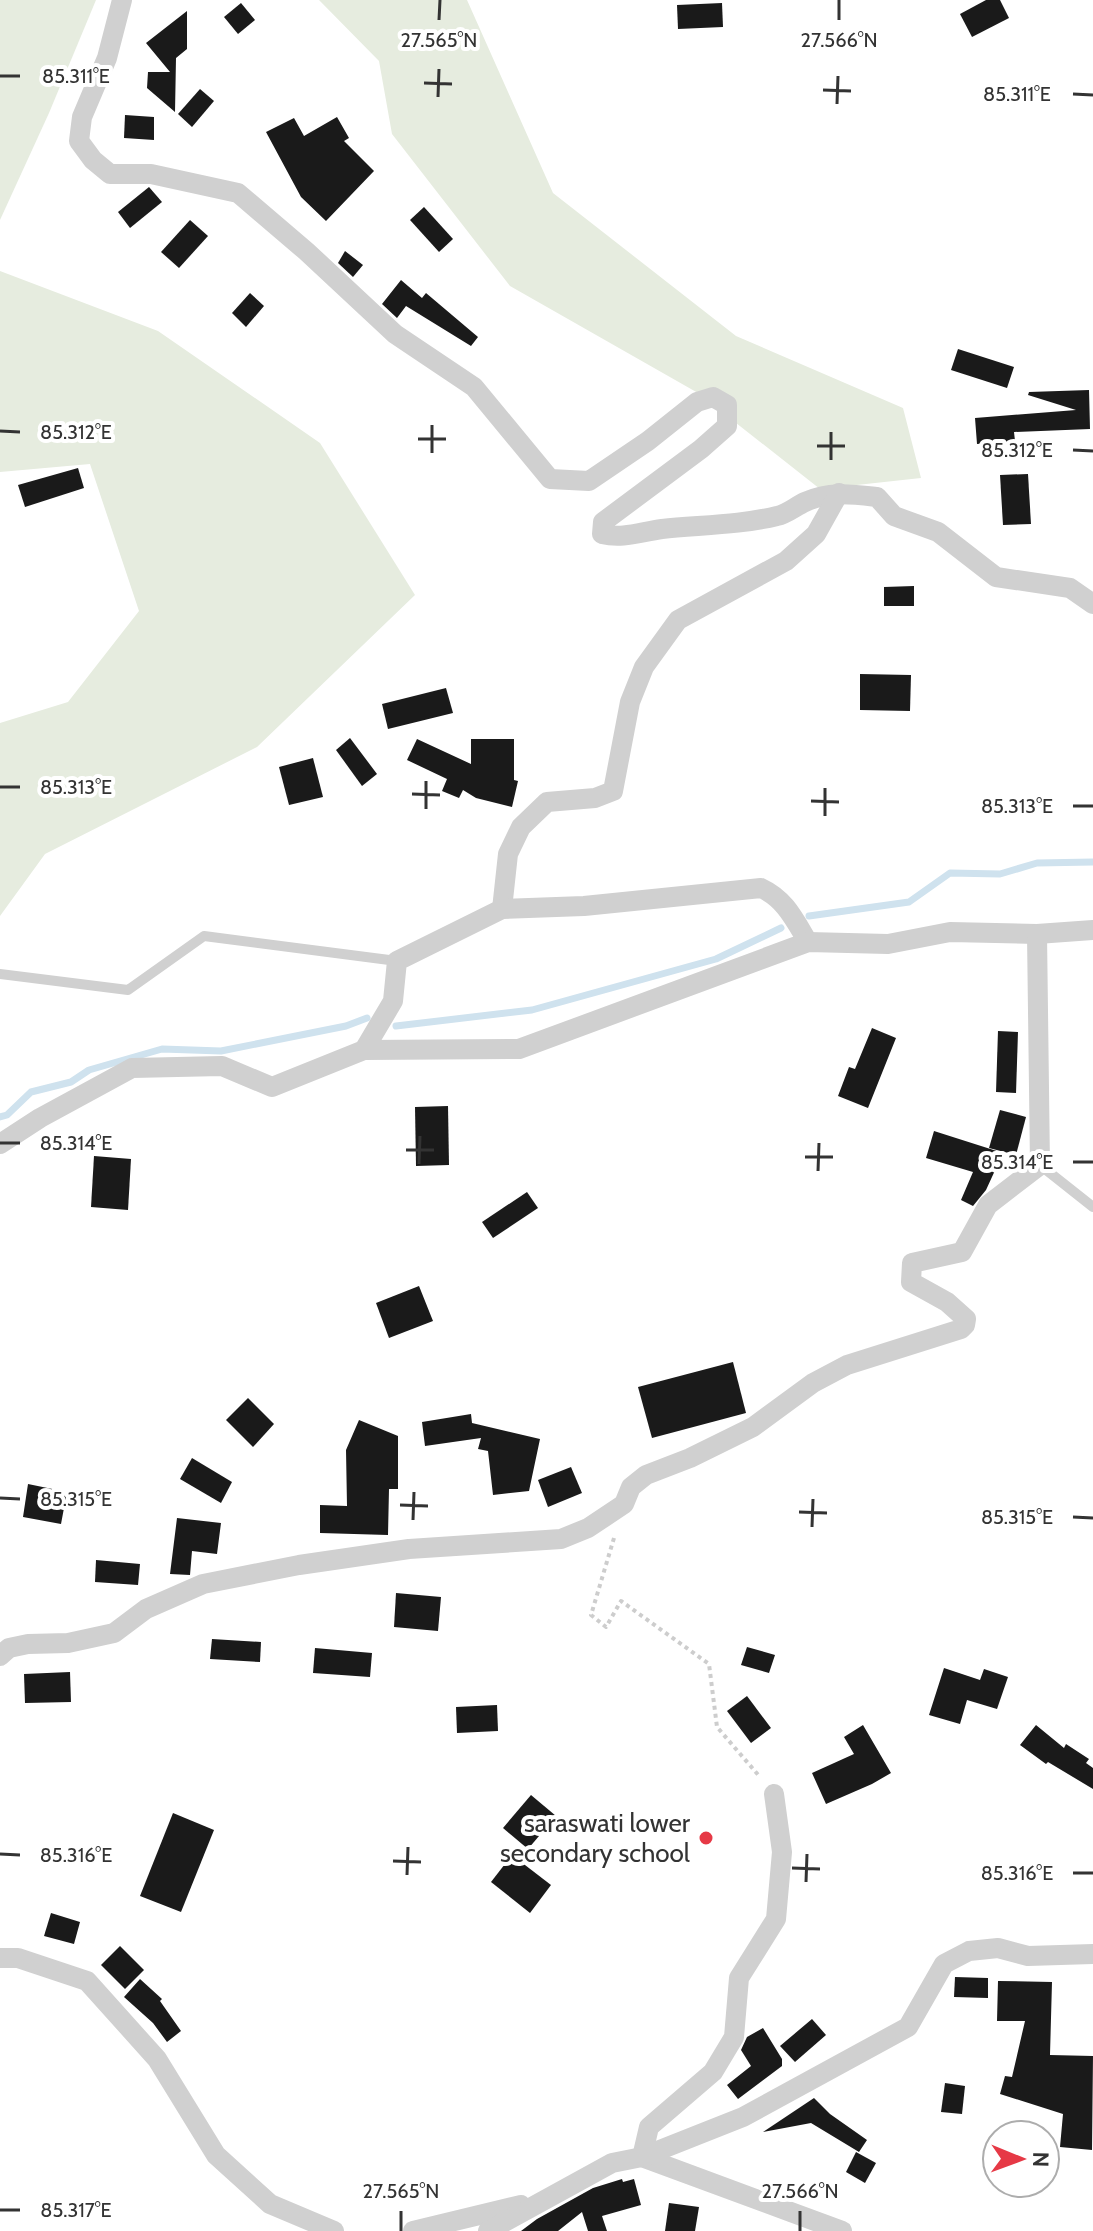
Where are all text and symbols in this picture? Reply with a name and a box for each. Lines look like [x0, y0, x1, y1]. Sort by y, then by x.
text: 27.565°N [401, 28, 477, 52]
text: 27.566°N [800, 28, 878, 52]
text: 85.311°E [42, 64, 110, 88]
text: 85.311°E [983, 82, 1051, 106]
text: 85.312°E [40, 420, 112, 444]
text: 85.312°E [981, 438, 1053, 462]
text: 85.313°E [40, 775, 112, 799]
text: 85.313°E [981, 794, 1053, 818]
text: 85.314°E [40, 1131, 112, 1155]
text: 85.314°E [981, 1150, 1053, 1174]
text: 85.315°E [40, 1487, 112, 1511]
text: 85.315°E [981, 1505, 1053, 1529]
place label: saraswati lower secondary school [500, 1807, 691, 1869]
marker: saraswati lower secondary school [697, 1829, 715, 1847]
text: 85.316°E [40, 1843, 112, 1867]
text: 85.316°E [981, 1861, 1053, 1885]
north arrow [981, 2119, 1061, 2199]
text: N [1027, 2151, 1054, 2167]
text: 27.565°N [363, 2179, 439, 2203]
text: 27.566°N [761, 2179, 839, 2203]
text: 85.317°E [40, 2198, 112, 2222]

